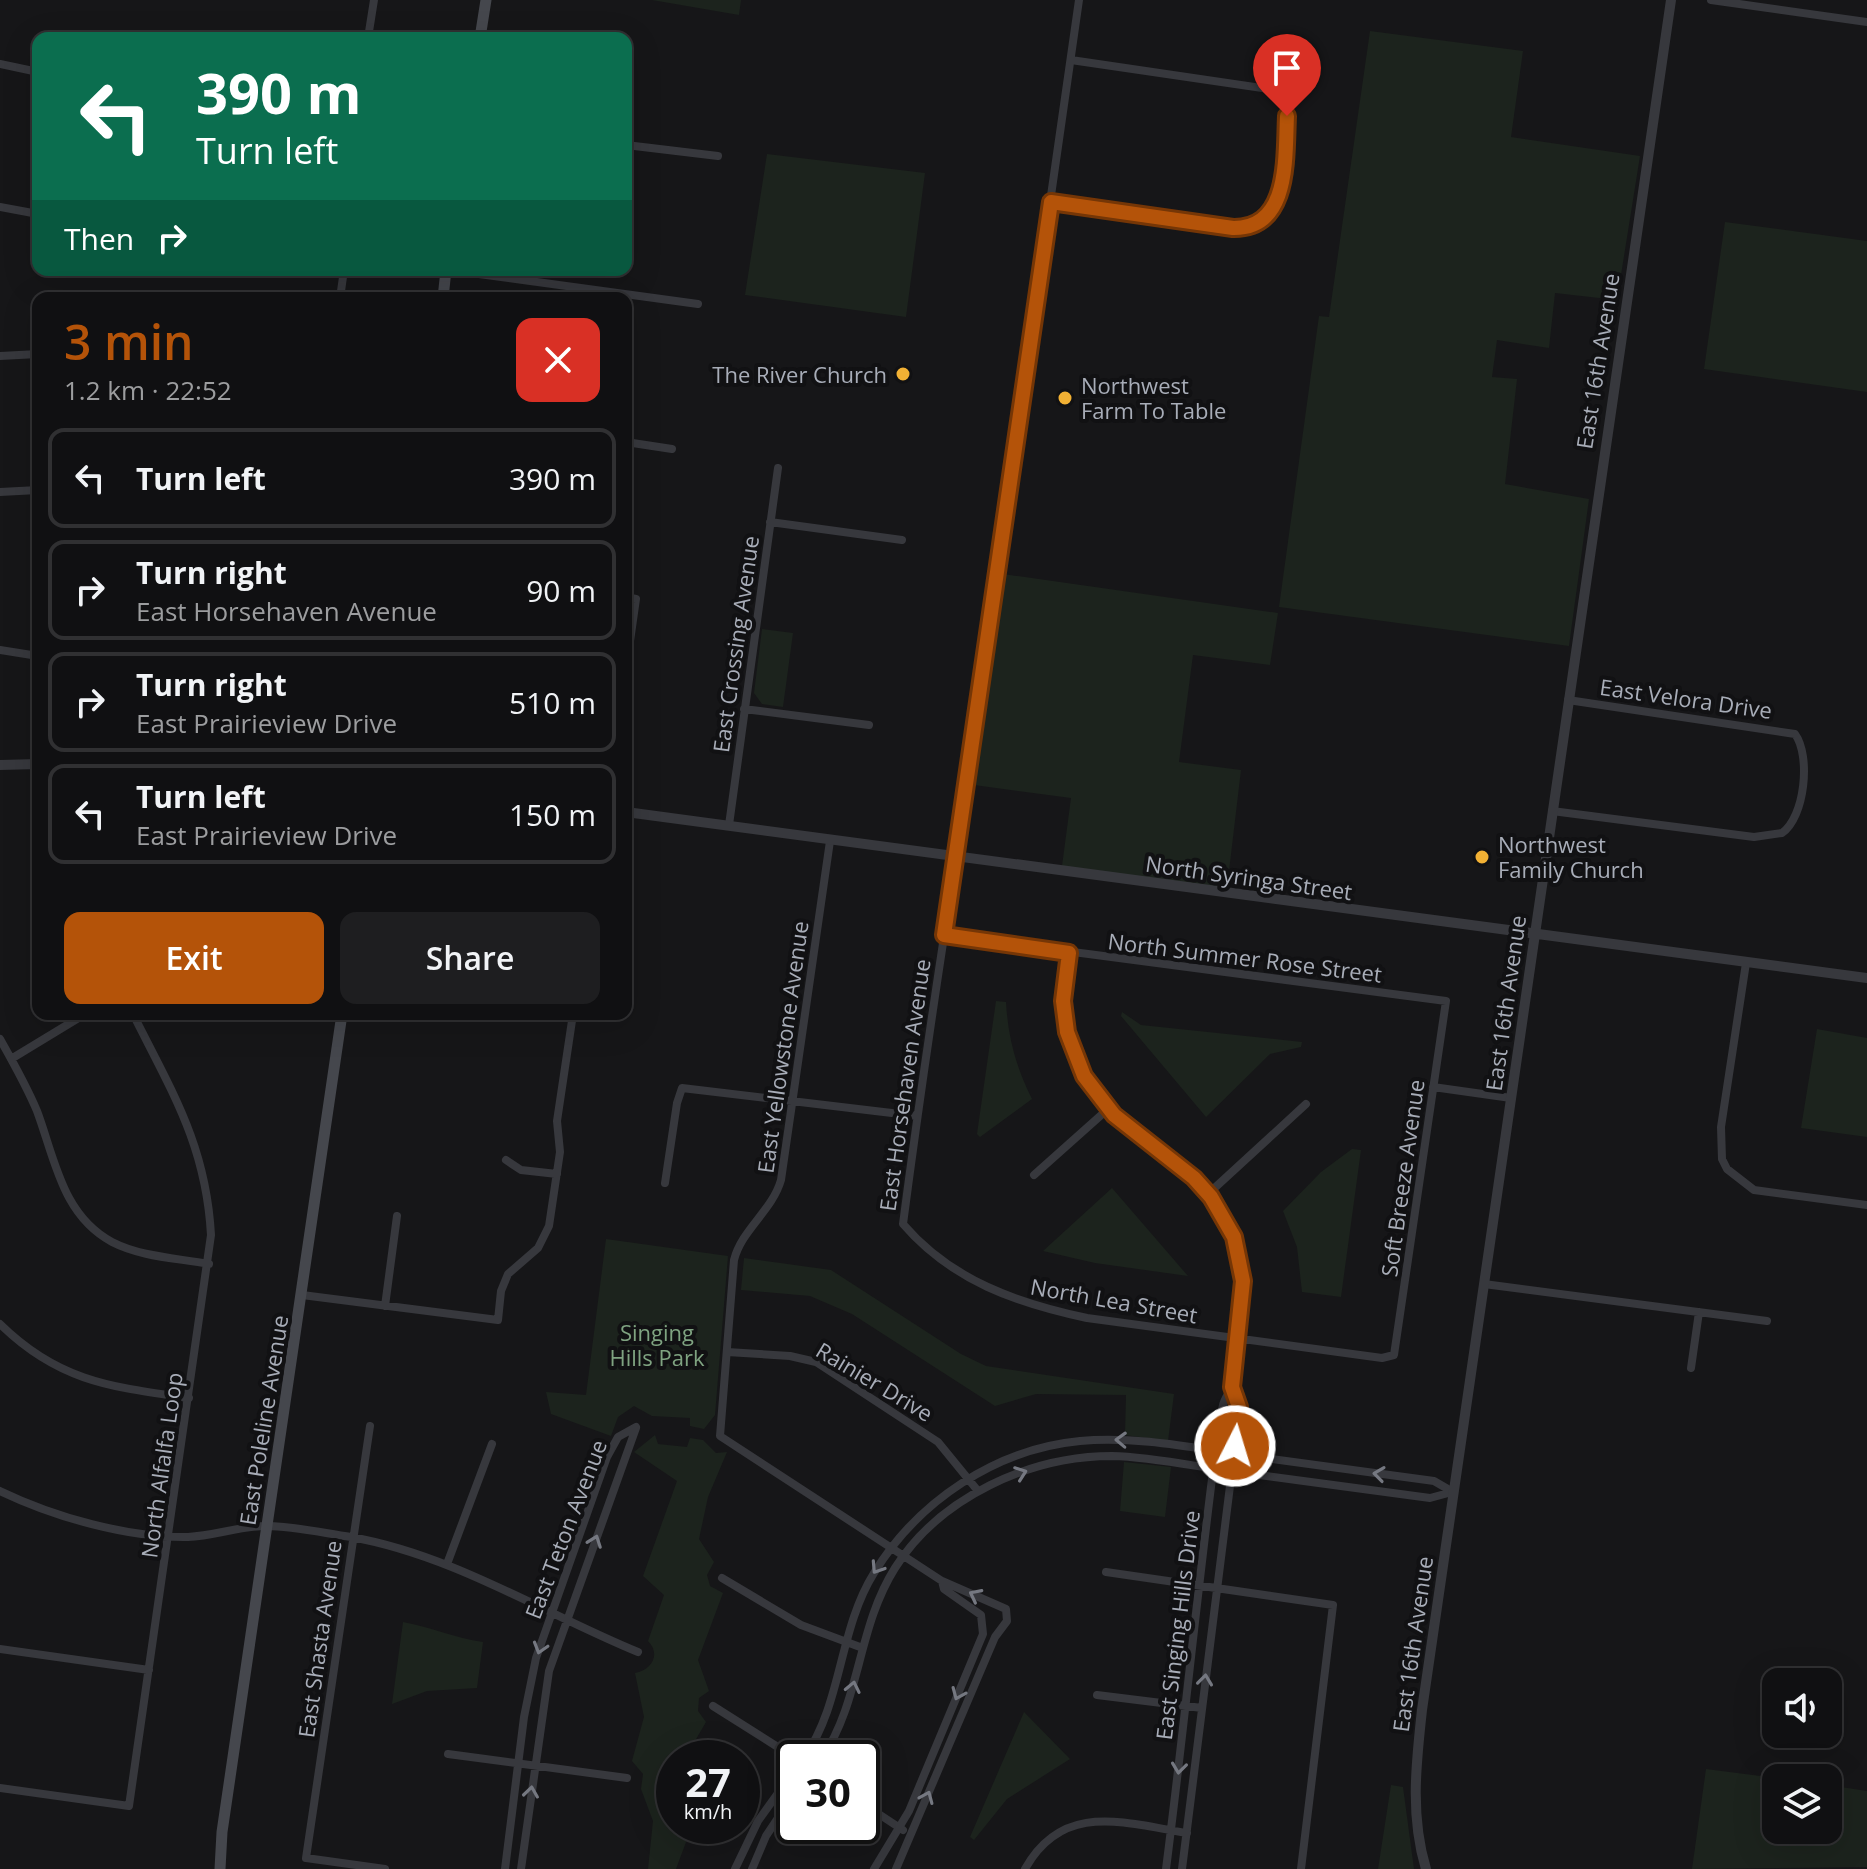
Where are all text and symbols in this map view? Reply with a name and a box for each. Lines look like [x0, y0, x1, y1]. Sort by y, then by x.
pin [1253, 34, 1321, 116]
icon: arrive [1265, 46, 1309, 90]
text: 390 m [196, 54, 362, 130]
icon: left [64, 64, 168, 168]
text: Turn left [196, 126, 338, 175]
icon: right [150, 216, 194, 260]
text: Then [64, 218, 134, 259]
street label: East 16th Avenue [1568, 271, 1626, 451]
text: 3 min [64, 309, 194, 374]
button: close [516, 318, 600, 402]
place label: The River Church [712, 359, 887, 389]
marker: The River Church [894, 365, 912, 383]
place label: Northwest Farm To Table [1081, 370, 1226, 425]
text: 1.2 km · 22:52 [64, 372, 232, 408]
marker: Northwest Farm To Table [1056, 389, 1074, 407]
icon: left [68, 456, 112, 500]
text: Turn left [136, 458, 266, 499]
text: 390 m [509, 458, 596, 499]
street label: East Crossing Avenue [705, 534, 765, 754]
text: Turn right [136, 552, 287, 593]
icon: right [68, 568, 112, 612]
text: 90 m [526, 570, 596, 611]
text: East Horsehaven Avenue [136, 593, 437, 629]
text: Turn right [136, 664, 287, 705]
street label: East Velora Drive [1598, 671, 1774, 725]
icon: right [68, 680, 112, 724]
text: 510 m [509, 682, 596, 723]
text: East Prairieview Drive [136, 705, 397, 741]
text: Turn left [136, 776, 266, 817]
icon: left [68, 792, 112, 836]
text: 150 m [509, 794, 596, 835]
text: East Prairieview Drive [136, 817, 397, 853]
place label: Northwest Family Church [1498, 829, 1644, 884]
street label: North Syringa Street [1144, 848, 1354, 906]
marker: Northwest Family Church [1473, 848, 1491, 866]
button: Exit [64, 912, 324, 1004]
button: Share [340, 912, 600, 1004]
street label: East 16th Avenue [1478, 913, 1532, 1093]
street label: East Yellowstone Avenue [749, 919, 815, 1175]
street label: North Summer Rose Street [1106, 925, 1384, 989]
street label: East Horsehaven Avenue [871, 957, 937, 1213]
street label: Soft Breeze Avenue [1373, 1077, 1431, 1279]
street label: North Lea Street [1028, 1271, 1200, 1329]
street label: East Poleline Avenue [232, 1313, 294, 1527]
park label: Singing Hills Park [609, 1317, 705, 1372]
street label: Rainier Drive [811, 1334, 939, 1428]
street label: North Alfalfa Loop [133, 1370, 189, 1560]
position arrow [1193, 1404, 1277, 1488]
one-way arrow [1114, 1432, 1127, 1449]
street label: East Teton Avenue [517, 1435, 613, 1623]
one-way arrow [1013, 1466, 1027, 1483]
one-way arrow [1372, 1466, 1385, 1483]
street label: East Singing Hills Drive [1148, 1508, 1206, 1742]
one-way arrow [585, 1535, 602, 1549]
street label: East Shasta Avenue [290, 1538, 348, 1740]
street label: East 16th Avenue [1385, 1554, 1439, 1734]
one-way arrow [872, 1559, 887, 1573]
one-way arrow [968, 1589, 983, 1605]
one-way arrow [533, 1640, 549, 1654]
map controls [1762, 1668, 1842, 1844]
button: sound [1762, 1668, 1842, 1748]
one-way arrow [1197, 1674, 1214, 1687]
one-way arrow [844, 1681, 861, 1695]
one-way arrow [952, 1685, 968, 1700]
speed limit sign: 30 [776, 1740, 880, 1844]
text: 27 [685, 1754, 731, 1809]
one-way arrow [1170, 1762, 1187, 1775]
button: layers [1762, 1764, 1842, 1844]
one-way arrow [522, 1785, 539, 1799]
one-way arrow [917, 1791, 933, 1805]
text: km/h [684, 1798, 732, 1825]

